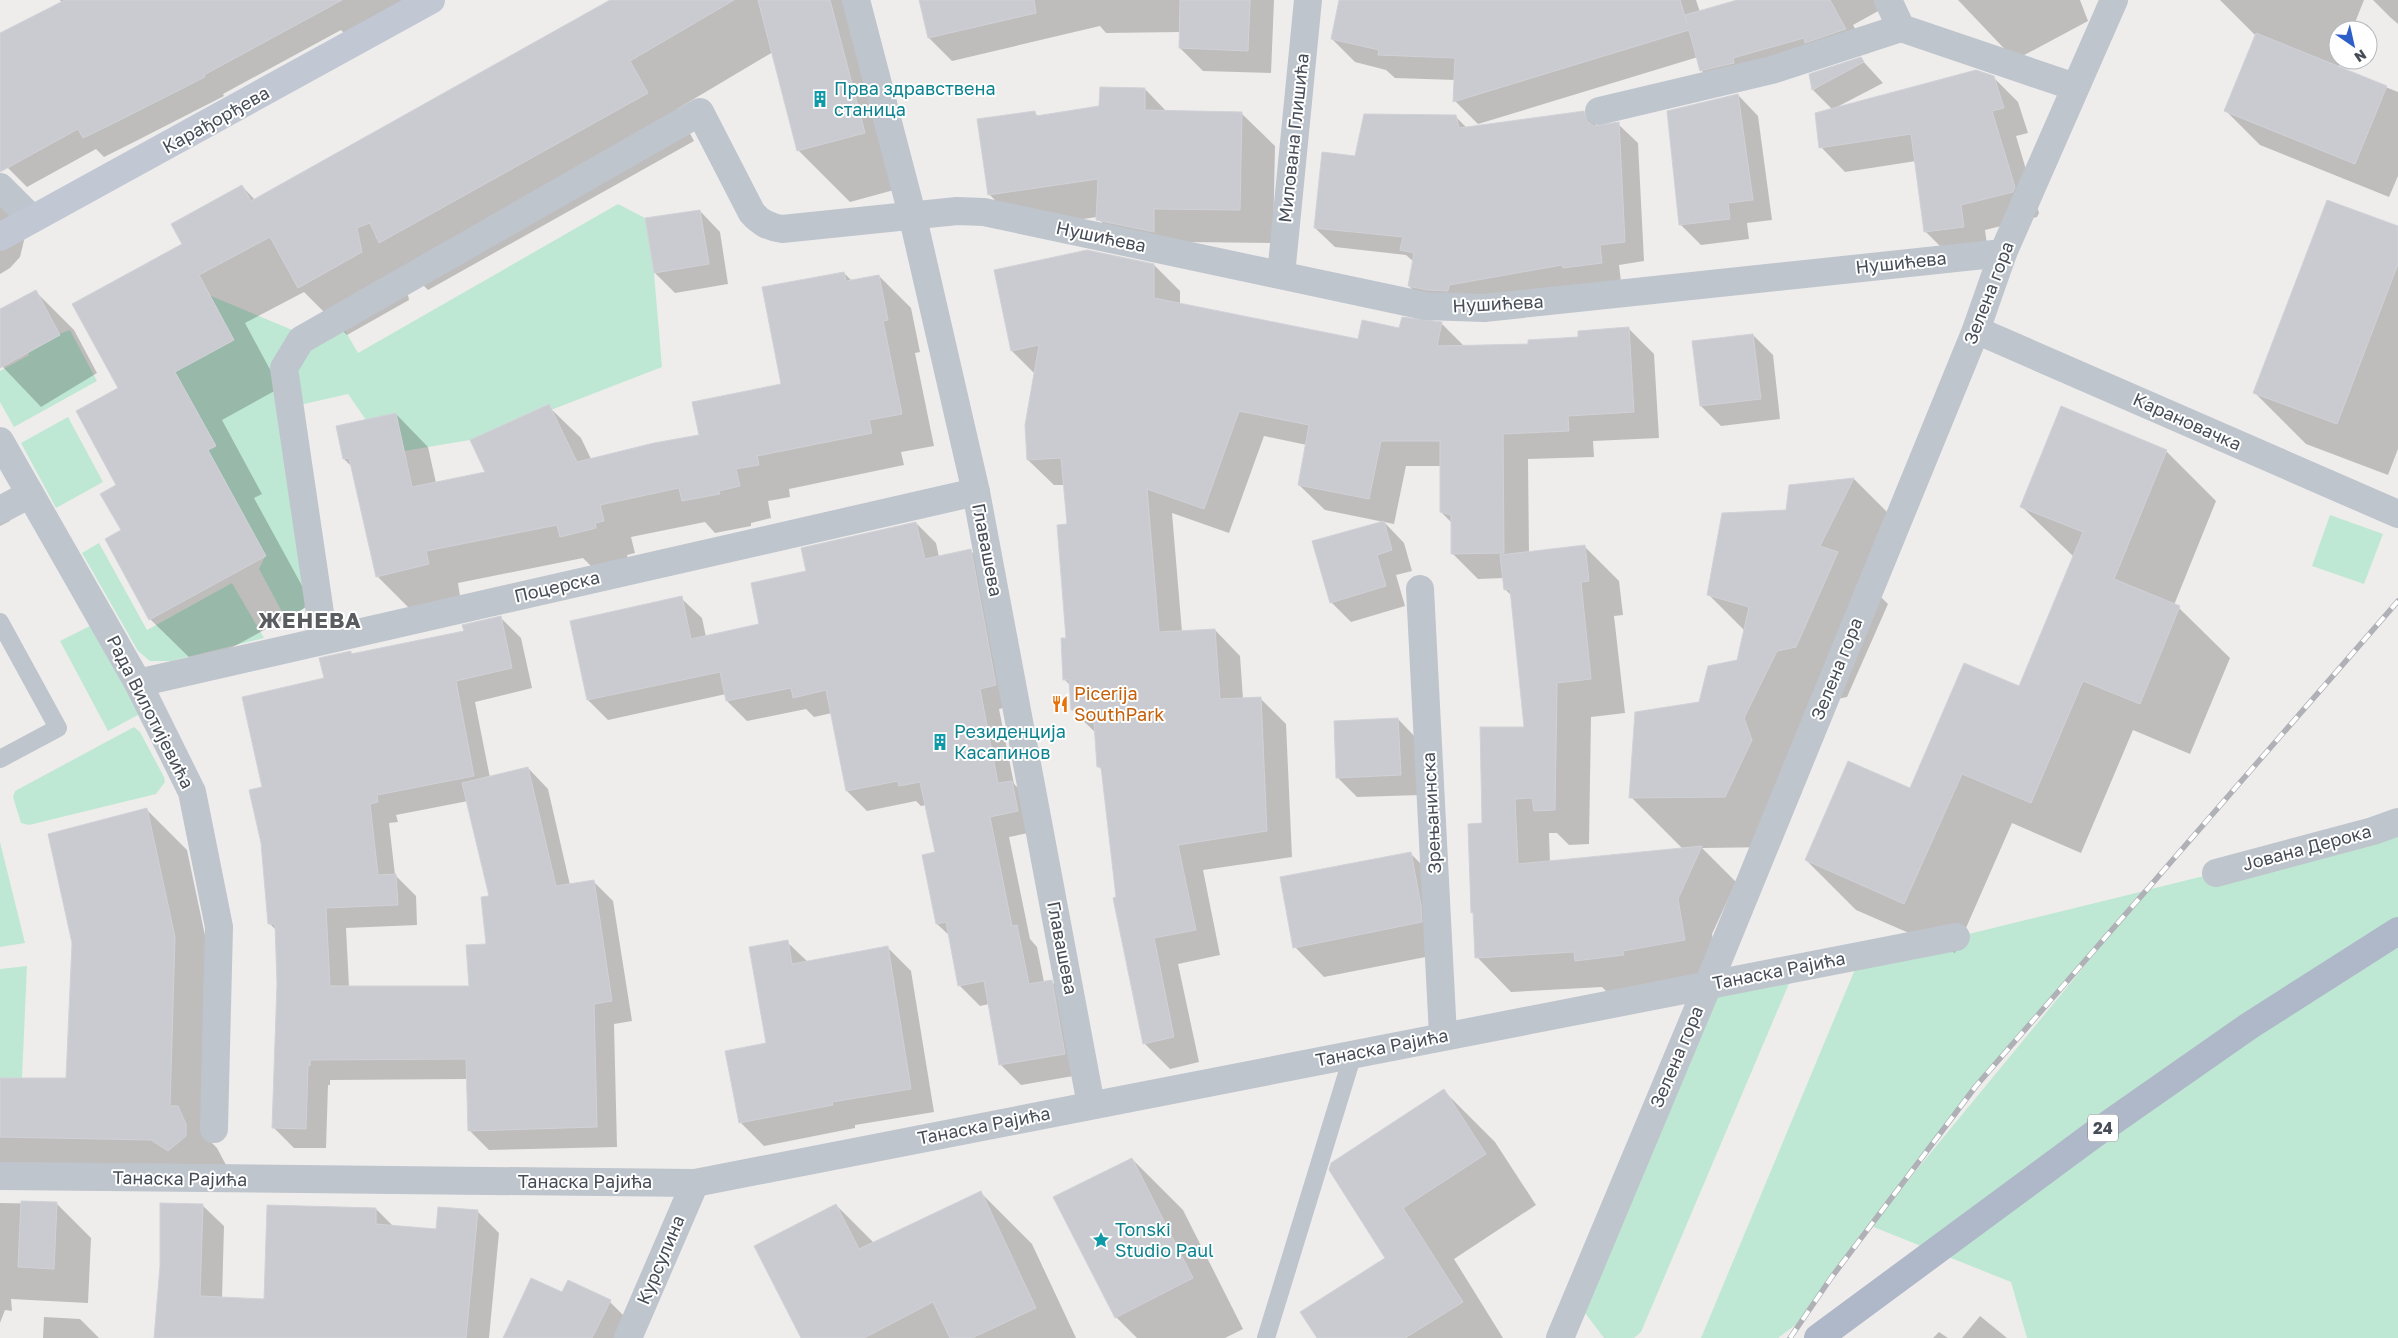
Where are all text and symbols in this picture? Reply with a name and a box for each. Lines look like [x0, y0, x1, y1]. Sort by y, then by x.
north arrow [2328, 20, 2378, 70]
text: N [2351, 46, 2370, 66]
street label: Милована Глишића [1273, 52, 1313, 224]
place label: Прва здравствена станица [834, 77, 996, 120]
street label: Карађорђева [158, 81, 273, 158]
building icon: Прва здравствена станица [810, 89, 830, 109]
street label: Нушићева [1054, 216, 1148, 256]
street label: Зелена гора [1958, 238, 2018, 347]
street label: Нушићева [1854, 246, 1947, 278]
street label: Нушићева [1452, 290, 1544, 316]
street label: Карановачка [2130, 387, 2245, 455]
street label: Главашева [968, 501, 1008, 598]
street label: Поцерска [512, 566, 602, 607]
district label: ЖЕНЕВА [258, 606, 362, 633]
street label: Зелена гора [1806, 614, 1867, 723]
street label: Рада Вилотијевића [103, 631, 199, 792]
place label: Picerija SouthPark [1074, 682, 1164, 725]
restaurant icon: Picerija SouthPark [1050, 694, 1070, 714]
place label: Резиденција Касапинов [954, 720, 1066, 763]
building icon: Резиденција Касапинов [930, 732, 950, 752]
street label: Зрењанинска [1417, 752, 1445, 875]
street label: Јована Дерока [2240, 819, 2374, 875]
street label: Главашева [1043, 899, 1083, 996]
street label: Танаска Рајића [1711, 946, 1847, 994]
street label: Зелена гора [1645, 1002, 1707, 1111]
street label: Танаска Рајића [1314, 1023, 1450, 1071]
street label: Танаска Рајића [916, 1101, 1052, 1149]
road number: 24 [2088, 1114, 2118, 1142]
street label: Танаска Рајића [113, 1166, 248, 1190]
street label: Танаска Рајића [518, 1170, 652, 1192]
street label: Курсулина [631, 1212, 689, 1308]
place label: Tonski Studio Paul [1115, 1218, 1214, 1261]
place icon: Tonski Studio Paul [1091, 1230, 1111, 1250]

